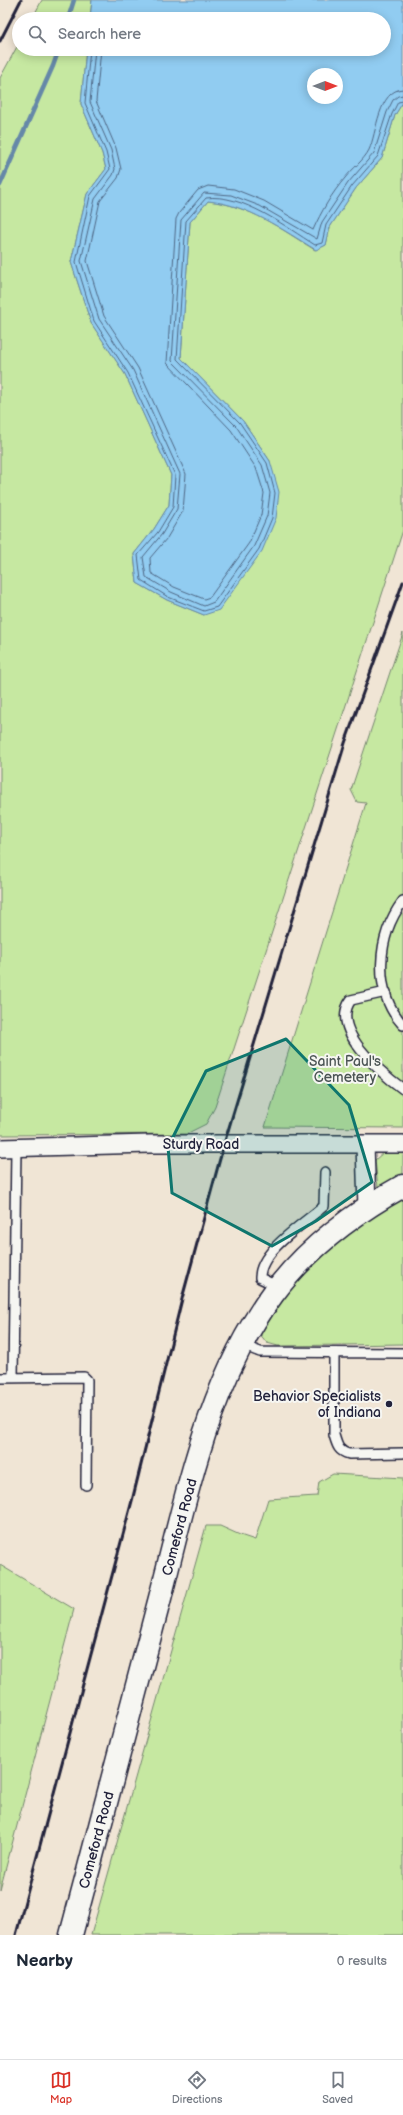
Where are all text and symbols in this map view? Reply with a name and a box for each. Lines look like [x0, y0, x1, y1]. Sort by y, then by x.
search box [12, 12, 391, 56]
icon: search [26, 23, 48, 45]
text: Search here [58, 25, 141, 44]
north arrow [307, 68, 343, 104]
park label: Saint Paul's Cemetery [309, 1053, 381, 1086]
street label: Sturdy Road [163, 1136, 239, 1153]
place label: Behavior Specialists of Indiana [253, 1388, 381, 1421]
marker: Behavior Specialists of Indiana [384, 1399, 394, 1409]
street label: Comeford Road [158, 1477, 201, 1578]
street label: Comeford Road [75, 1790, 118, 1891]
text: Nearby [16, 1951, 73, 1971]
text: 0 results [337, 1953, 387, 1969]
tab: Map [50, 2069, 72, 2106]
tab: Directions [172, 2069, 222, 2106]
tab: Saved [322, 2069, 353, 2106]

